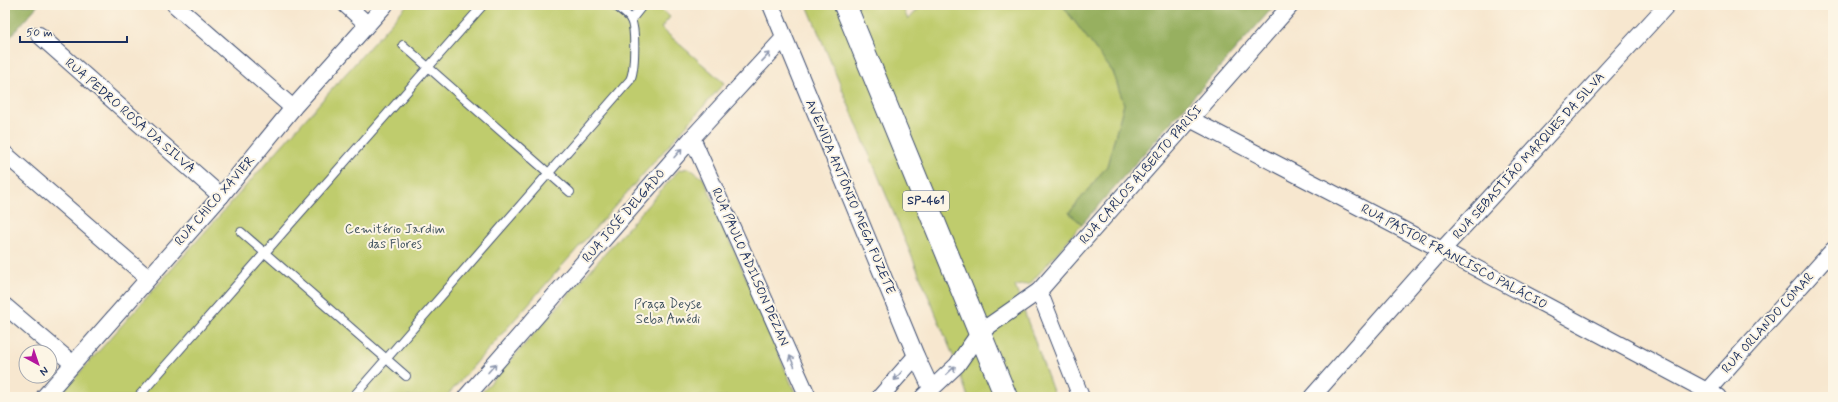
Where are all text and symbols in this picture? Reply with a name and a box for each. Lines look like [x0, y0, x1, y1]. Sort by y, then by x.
scale bar [20, 18, 127, 44]
text: 50 m [26, 25, 53, 41]
one-way arrow [761, 53, 770, 63]
street label: RUA PEDRO ROSA DA SILVA [61, 55, 199, 177]
street label: RUA SEBASTIÃO MARQUES DA SILVA [1449, 69, 1609, 243]
street label: AVENIDA ANTÔNIO MEGA FUZETE [801, 97, 899, 297]
street label: RUA CARLOS ALBERTO PARISI [1076, 102, 1206, 248]
one-way arrow [674, 148, 683, 159]
street label: RUA CHICO XAVIER [171, 152, 259, 250]
street label: RUA JOSÉ DELGADO [578, 165, 669, 266]
street label: RUA PAULO ADILSON DEZAN [707, 185, 793, 349]
road number: SP-461 [903, 191, 949, 211]
street label: RUA PASTOR FRANCISCO PALÁCIO [1358, 200, 1551, 313]
park label: Cemitério Jardim das Flores [345, 221, 445, 253]
street label: RUA ORLANDO COMAR [1718, 269, 1818, 377]
park label: Praça Deyse Seba Amédi [634, 296, 702, 328]
north arrow [18, 344, 58, 384]
one-way arrow [788, 356, 795, 368]
text: N [36, 363, 51, 379]
one-way arrow [487, 363, 496, 373]
one-way arrow [946, 366, 956, 375]
one-way arrow [893, 371, 902, 382]

